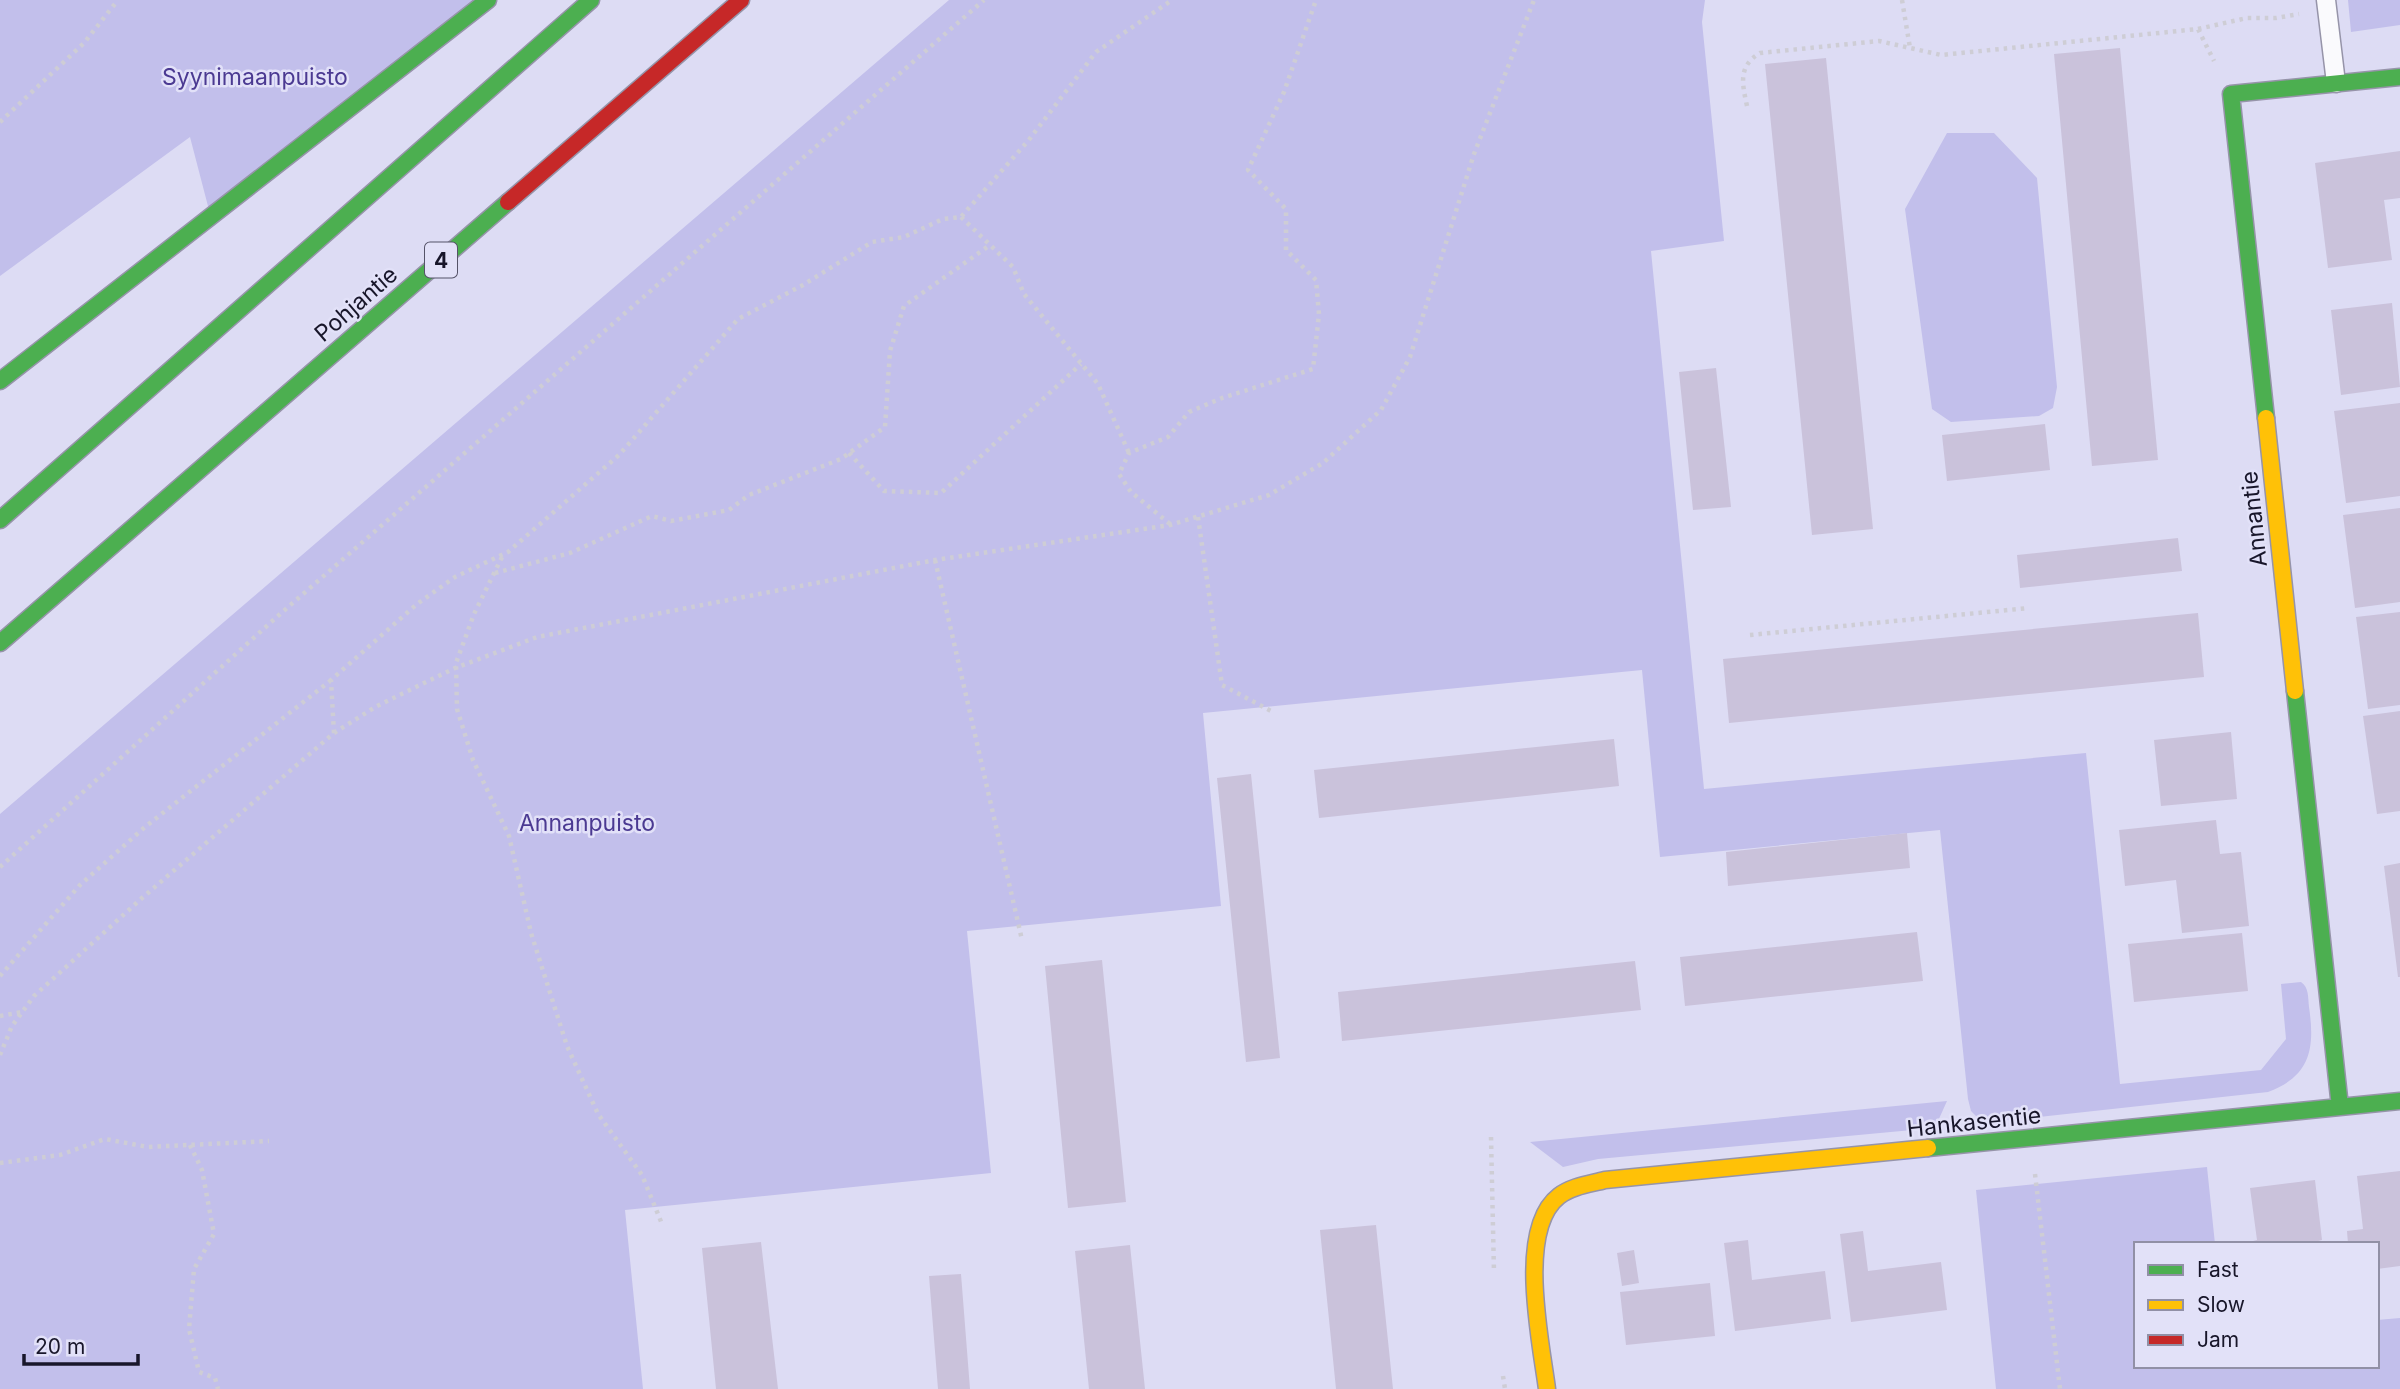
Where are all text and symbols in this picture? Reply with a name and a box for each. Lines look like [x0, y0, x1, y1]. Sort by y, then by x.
park label: Syynimaanpuisto [162, 63, 348, 91]
road number: 4 [425, 243, 457, 278]
street label: Pohjantie [309, 260, 403, 348]
street label: Annantie [2235, 470, 2273, 568]
park label: Annanpuisto [519, 809, 655, 837]
street label: Hankasentie [1906, 1101, 2042, 1143]
legend [2134, 1242, 2379, 1368]
text: Fast [2197, 1257, 2239, 1282]
text: Slow [2197, 1292, 2245, 1317]
scale bar [24, 1322, 138, 1366]
text: Jam [2197, 1327, 2239, 1352]
text: 20 m [35, 1334, 85, 1359]

